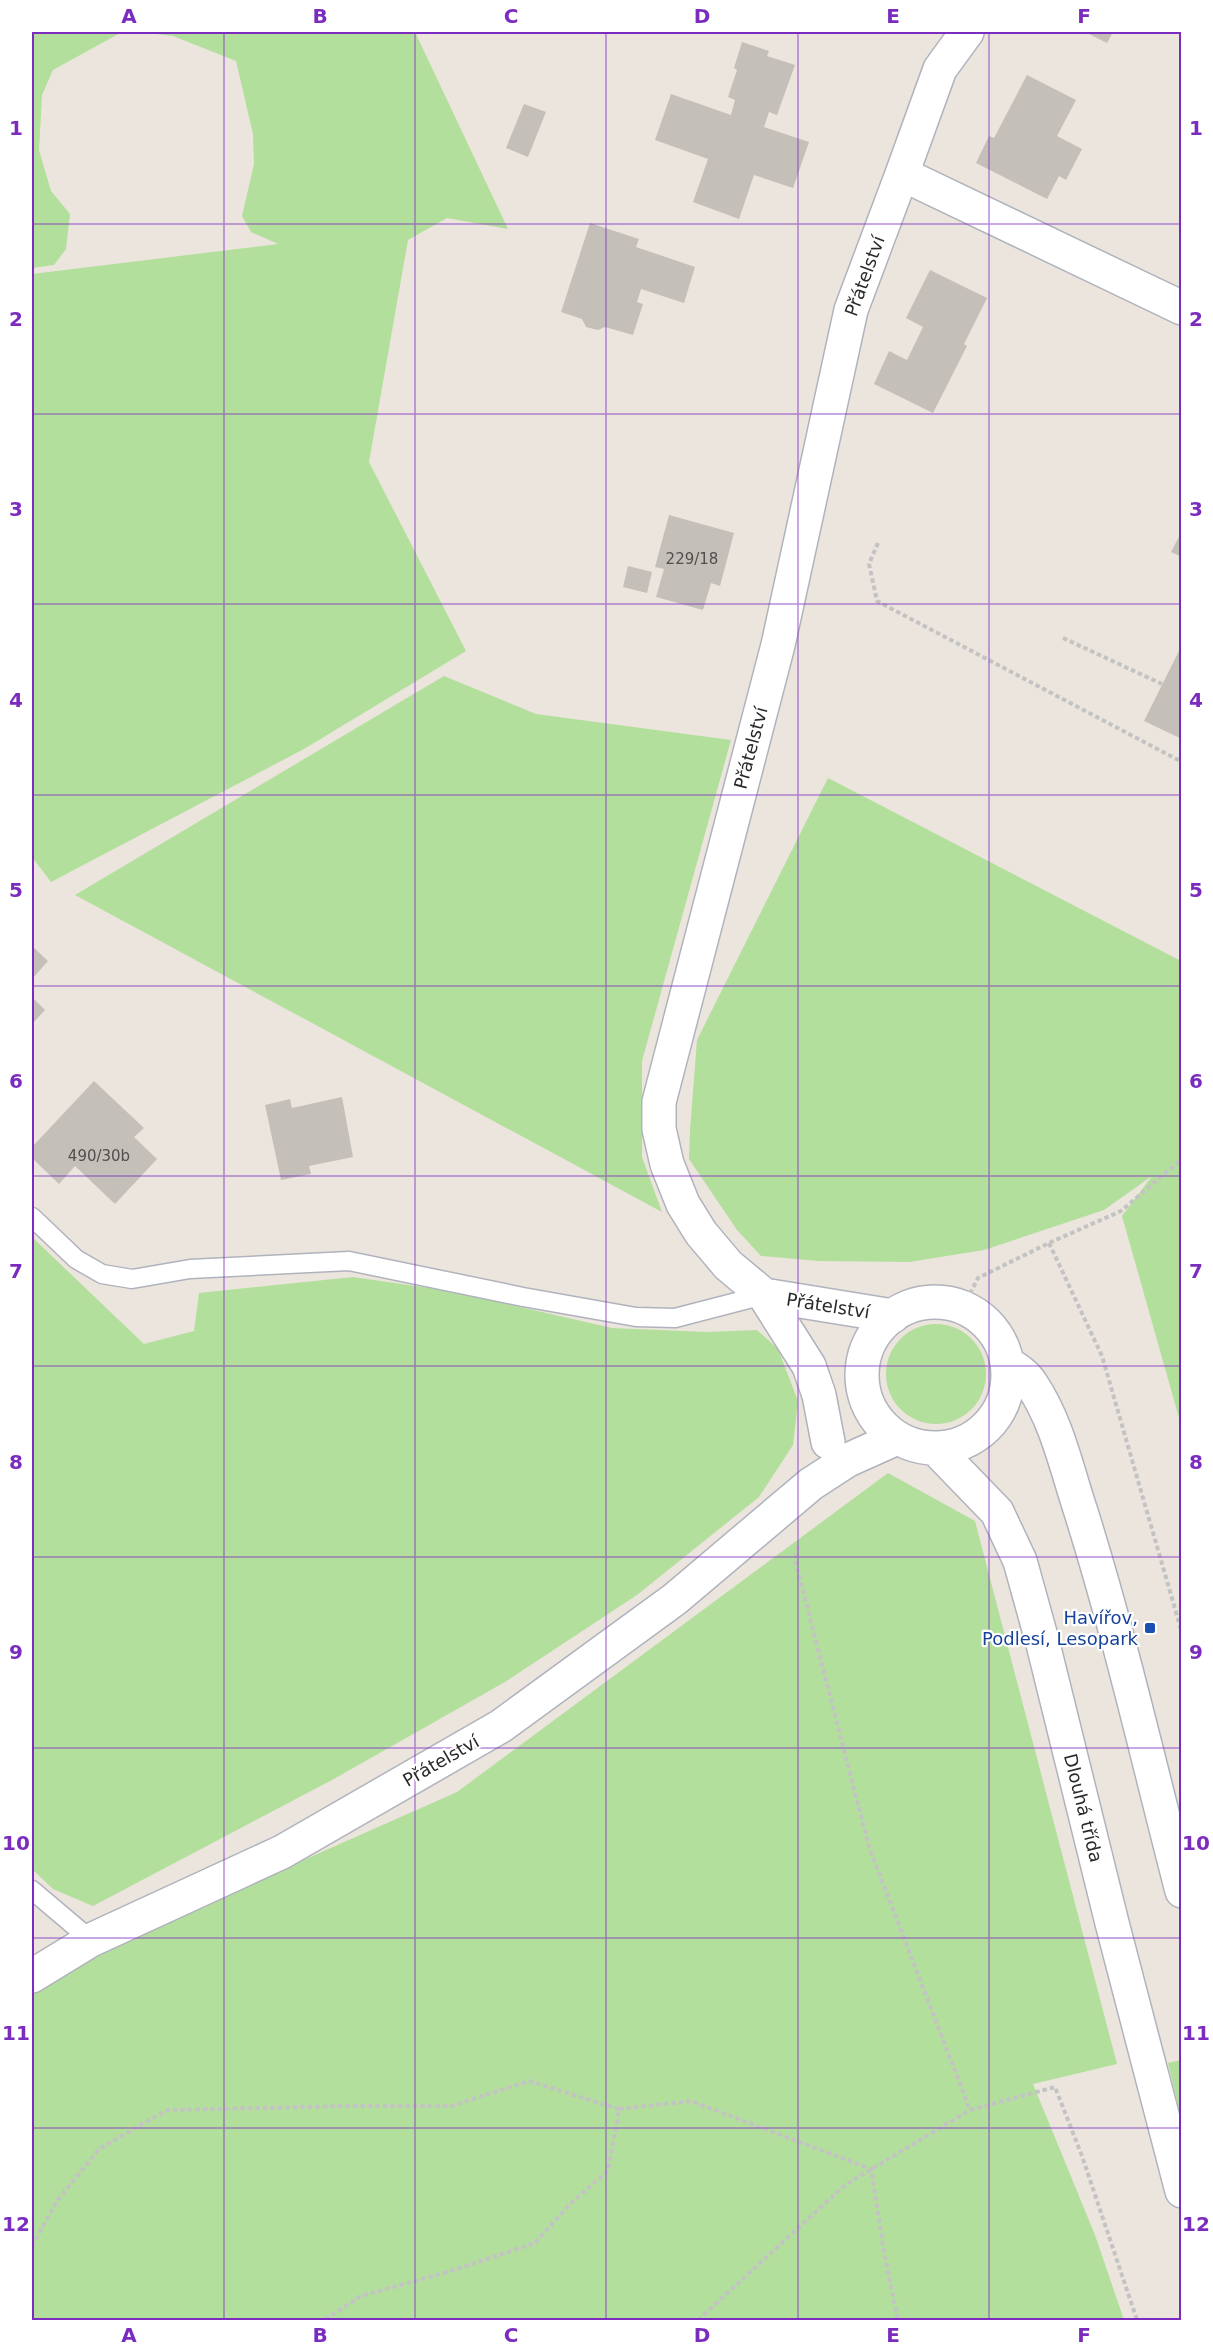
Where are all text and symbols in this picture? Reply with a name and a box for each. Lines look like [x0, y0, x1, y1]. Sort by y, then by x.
text: A [121, 4, 137, 28]
text: B [312, 4, 328, 28]
text: C [504, 4, 518, 28]
text: D [694, 4, 710, 28]
text: E [886, 4, 900, 28]
text: F [1077, 4, 1091, 28]
text: 1 [9, 116, 23, 140]
text: 1 [1189, 116, 1203, 140]
street label: Přátelství [840, 232, 889, 319]
text: 2 [9, 307, 23, 331]
text: 2 [1189, 307, 1203, 331]
text: 3 [9, 497, 23, 521]
text: 3 [1189, 497, 1203, 521]
house number: 229/18 [666, 550, 718, 568]
text: 4 [9, 688, 23, 712]
text: 4 [1189, 688, 1203, 712]
street label: Přátelství [729, 704, 772, 791]
text: 5 [9, 878, 23, 902]
text: 5 [1189, 878, 1203, 902]
text: 6 [9, 1069, 23, 1093]
text: 6 [1189, 1069, 1203, 1093]
house number: 490/30b [68, 1147, 130, 1165]
text: 7 [9, 1259, 23, 1283]
text: 7 [1189, 1259, 1203, 1283]
street label: Přátelství [785, 1289, 872, 1323]
text: 8 [9, 1450, 23, 1474]
text: 8 [1189, 1450, 1203, 1474]
place label: Havířov, Podlesí, Lesopark [982, 1607, 1139, 1649]
marker: Havířov, Podlesí, Lesopark [1143, 1621, 1157, 1635]
text: 9 [9, 1640, 23, 1664]
text: 9 [1189, 1640, 1203, 1664]
street label: Přátelství [399, 1730, 483, 1791]
street label: Dlouhá třída [1060, 1751, 1107, 1864]
text: 10 [2, 1831, 30, 1855]
text: 10 [1182, 1831, 1210, 1855]
text: 11 [2, 2021, 30, 2045]
text: 11 [1182, 2021, 1210, 2045]
text: 12 [2, 2212, 30, 2236]
text: 12 [1182, 2212, 1210, 2236]
text: A [121, 2323, 137, 2347]
text: B [312, 2323, 328, 2347]
text: C [504, 2323, 518, 2347]
text: D [694, 2323, 710, 2347]
text: E [886, 2323, 900, 2347]
text: F [1077, 2323, 1091, 2347]

